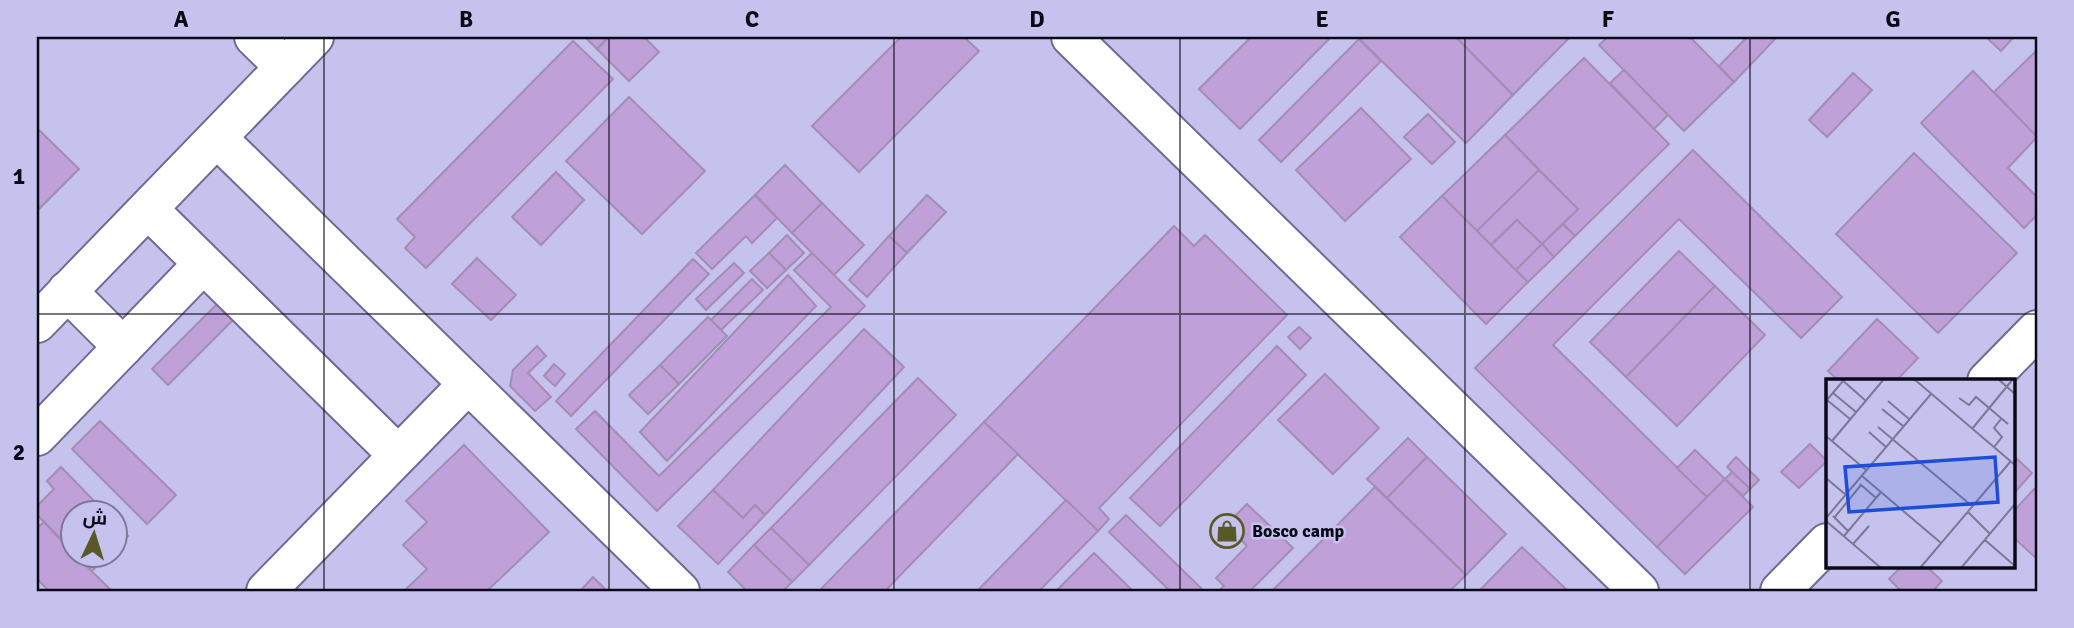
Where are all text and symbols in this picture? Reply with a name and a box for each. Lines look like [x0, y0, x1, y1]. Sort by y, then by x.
text: A [174, 5, 189, 34]
text: B [459, 5, 473, 34]
text: C [745, 5, 759, 34]
text: D [1029, 5, 1045, 34]
text: E [1315, 5, 1329, 34]
text: F [1602, 5, 1614, 34]
text: G [1885, 5, 1901, 34]
text: 1 [13, 162, 25, 191]
inset map [1826, 379, 2014, 568]
text: 2 [13, 438, 25, 467]
north arrow [60, 498, 130, 568]
text: ش [82, 505, 108, 531]
shop icon: Bosco camp [1208, 512, 1246, 550]
place label: Bosco camp [1252, 520, 1345, 542]

